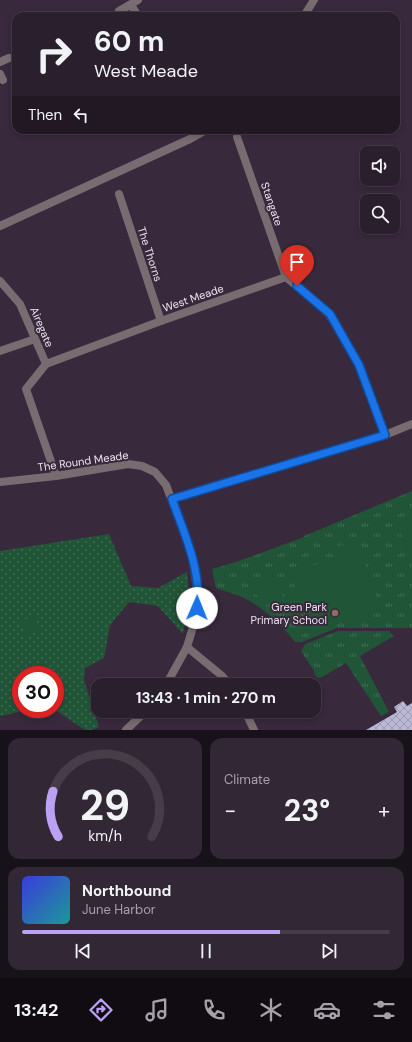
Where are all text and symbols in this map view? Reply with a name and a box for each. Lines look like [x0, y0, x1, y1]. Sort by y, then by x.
text: 60 m [94, 23, 164, 60]
icon: right [28, 28, 80, 80]
text: West Meade [94, 59, 198, 83]
icon: left [70, 104, 92, 126]
text: Then [28, 105, 62, 125]
map controls [360, 146, 400, 234]
button: sound [360, 146, 400, 186]
street label: Stangate [258, 180, 286, 228]
button: search [360, 194, 400, 234]
street label: The Thorns [135, 225, 165, 283]
pin [280, 245, 314, 286]
icon: arrive [286, 251, 308, 273]
street label: West Meade [161, 281, 225, 315]
street label: Airegate [27, 305, 57, 349]
street label: The Round Meade [37, 448, 129, 474]
position arrow [176, 587, 218, 629]
place label: Green Park Primary School [251, 600, 327, 627]
marker: Green Park Primary School [330, 608, 340, 618]
speed limit sign: 30 [12, 666, 64, 718]
text: 13:43 · 1 min · 270 m [136, 688, 276, 708]
text: Climate [224, 771, 270, 788]
text: 29 [80, 778, 130, 832]
text: 23° [284, 791, 330, 830]
text: − [224, 796, 236, 825]
text: + [378, 796, 390, 825]
text: km/h [88, 826, 122, 844]
text: Northbound [82, 881, 171, 901]
text: June Harbor [82, 901, 156, 918]
icon: previous [72, 940, 94, 962]
icon: pause [195, 940, 217, 962]
icon: next [318, 940, 340, 962]
icon: directions [87, 996, 115, 1024]
icon: music [143, 996, 171, 1024]
icon: phone [200, 996, 228, 1024]
icon: climate [257, 996, 285, 1024]
icon: car [313, 996, 341, 1024]
icon: filters [370, 996, 398, 1024]
text: 13:42 [14, 998, 58, 1022]

